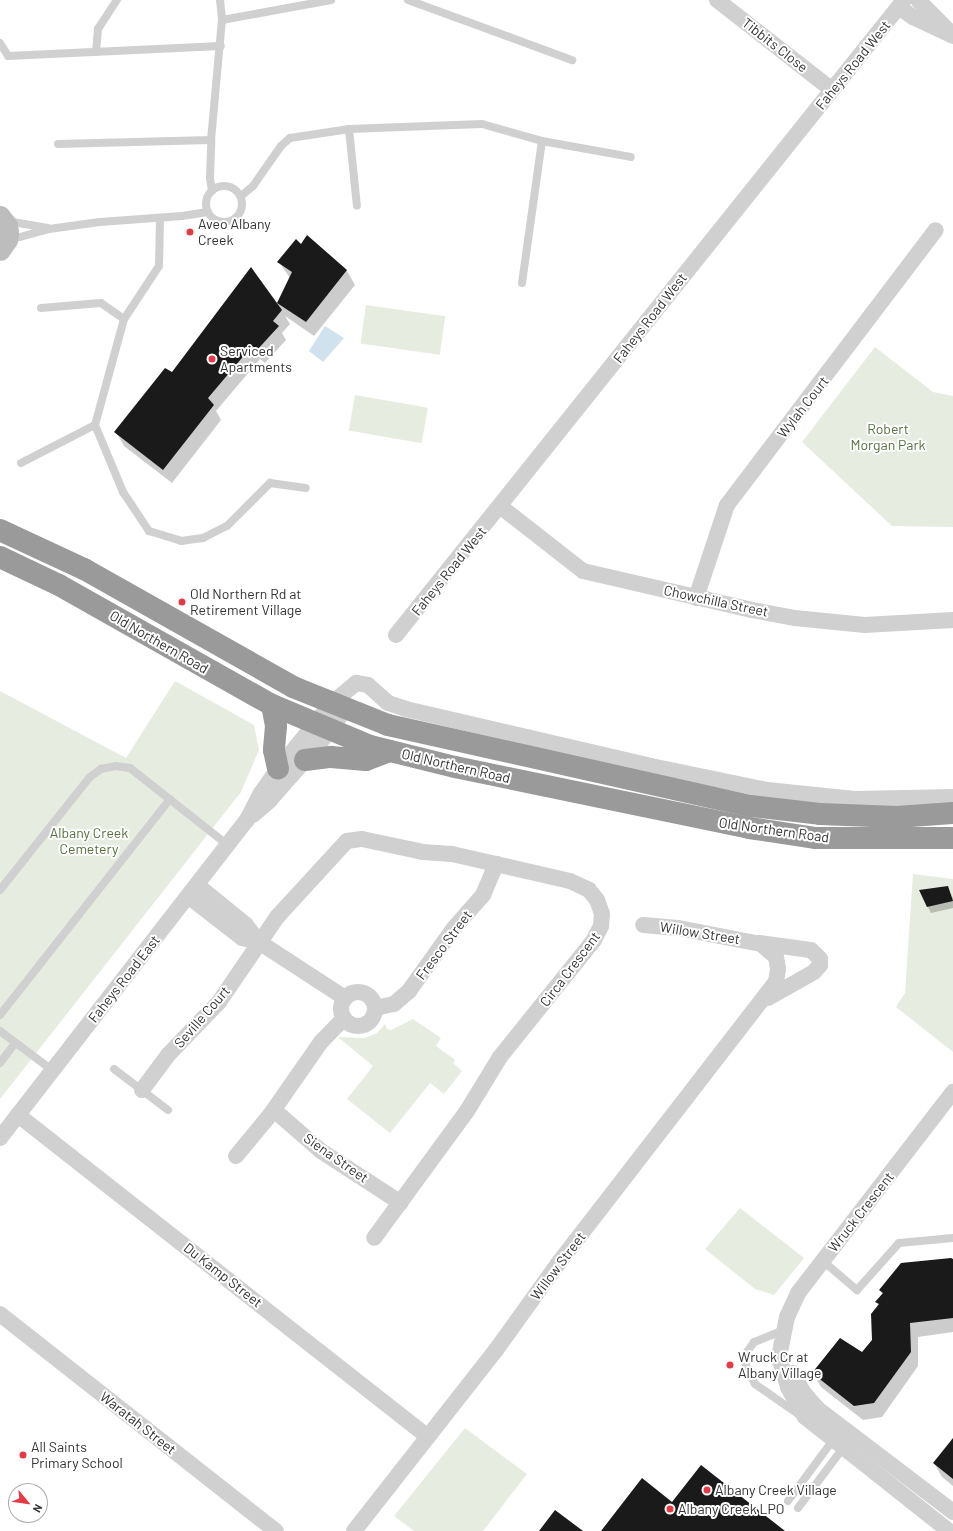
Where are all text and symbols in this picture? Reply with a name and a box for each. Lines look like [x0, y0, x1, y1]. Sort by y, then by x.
street label: Tibbits Close [739, 14, 811, 76]
street label: Faheys Road West [812, 17, 894, 113]
place label: Aveo Albany Creek [198, 216, 271, 248]
marker: Aveo Albany Creek [185, 227, 195, 237]
street label: Faheys Road West [610, 270, 690, 366]
place label: Serviced Apartments [220, 343, 292, 376]
marker: Serviced Apartments [207, 354, 217, 364]
street label: Wylah Court [774, 373, 832, 441]
park label: Robert Morgan Park [850, 421, 926, 454]
street label: Faheys Road West [408, 523, 490, 619]
street label: Chowchilla Street [662, 582, 770, 620]
place label: Old Northern Rd at Retirement Village [190, 586, 302, 618]
marker: Old Northern Rd at Retirement Village [177, 597, 187, 607]
street label: Old Northern Road [107, 607, 211, 677]
street label: Old Northern Road [400, 745, 512, 787]
street label: Old Northern Road [718, 814, 830, 846]
park label: Albany Creek Cemetery [50, 825, 128, 858]
street label: Fresco Street [412, 907, 476, 983]
street label: Willow Street [659, 918, 741, 948]
street label: Circa Crescent [536, 928, 604, 1010]
street label: Faheys Road East [85, 932, 163, 1026]
street label: Seville Court [171, 983, 233, 1051]
street label: Siena Street [300, 1130, 372, 1186]
street label: Wruck Crescent [825, 1169, 897, 1255]
street label: Willow Street [527, 1229, 589, 1303]
street label: Du Kamp Street [180, 1239, 266, 1311]
place label: Wruck Cr at Albany Village [738, 1349, 822, 1382]
marker: Wruck Cr at Albany Village [725, 1360, 735, 1370]
street label: Waratah Street [97, 1388, 179, 1458]
place label: All Saints Primary School [31, 1439, 123, 1472]
marker: All Saints Primary School [18, 1450, 28, 1460]
place label: Albany Creek Village [715, 1482, 837, 1498]
north arrow [8, 1483, 48, 1523]
marker: Albany Creek Village [702, 1485, 712, 1495]
place label: Albany Creek LPO [678, 1501, 784, 1517]
text: N [31, 1502, 46, 1515]
marker: Albany Creek LPO [665, 1504, 675, 1514]

